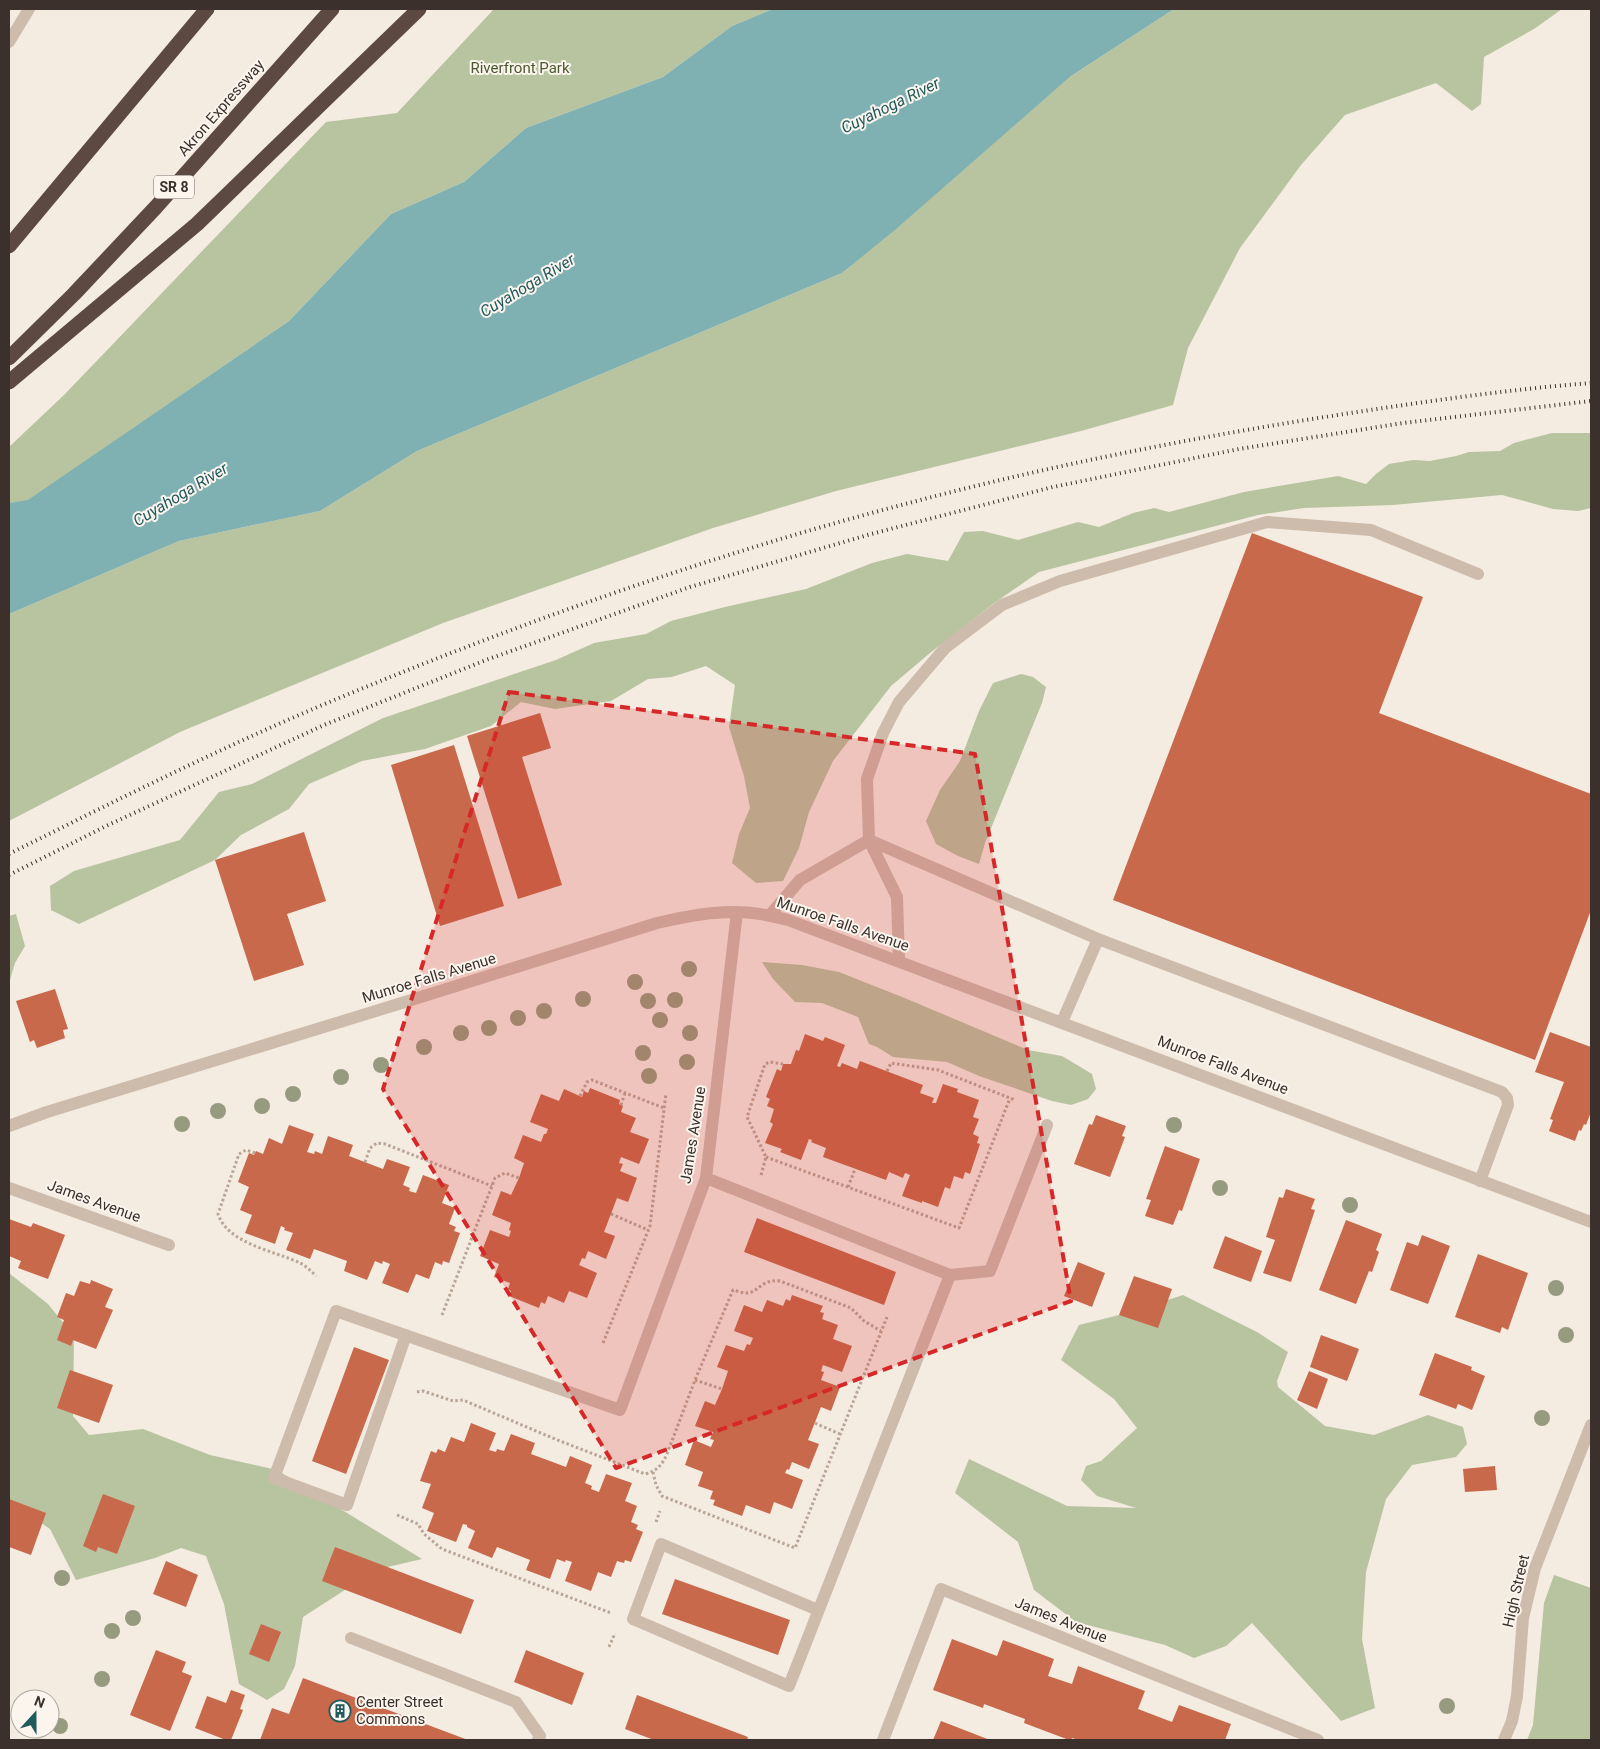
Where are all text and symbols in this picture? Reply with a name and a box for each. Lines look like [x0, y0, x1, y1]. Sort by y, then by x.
street label: Akron Expressway [174, 56, 268, 160]
park label: Riverfront Park [470, 59, 570, 77]
water label: Cuyahoga River [838, 73, 943, 137]
road number: SR 8 [154, 176, 194, 198]
water label: Cuyahoga River [476, 249, 579, 321]
water label: Cuyahoga River [129, 458, 232, 530]
street label: Munroe Falls Avenue [774, 893, 912, 955]
street label: Munroe Falls Avenue [360, 949, 498, 1007]
street label: Munroe Falls Avenue [1155, 1032, 1291, 1098]
street label: James Avenue [676, 1085, 710, 1185]
street label: James Avenue [45, 1176, 143, 1226]
street label: High Street [1499, 1553, 1533, 1629]
street label: James Avenue [1012, 1593, 1110, 1647]
north arrow [10, 1689, 60, 1739]
text: N [32, 1693, 47, 1711]
place label: Center Street Commons [356, 1693, 443, 1728]
building icon: Center Street Commons [328, 1699, 352, 1723]

